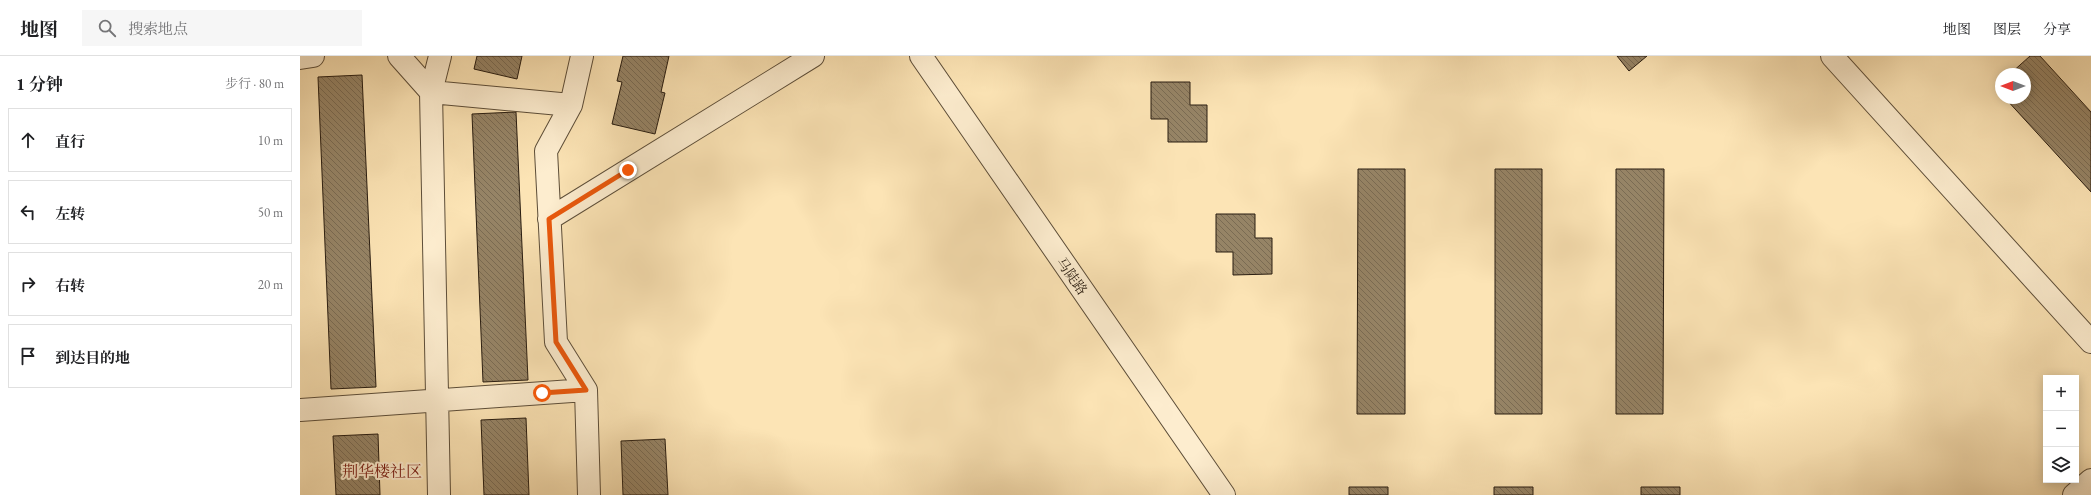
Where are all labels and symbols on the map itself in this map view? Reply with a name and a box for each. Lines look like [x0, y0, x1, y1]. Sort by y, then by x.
north arrow [1995, 68, 2031, 104]
route end [619, 161, 637, 179]
street label: 马陡路 [1053, 254, 1091, 298]
route start [533, 384, 551, 402]
district label: 荆华楼社区 [342, 461, 422, 482]

